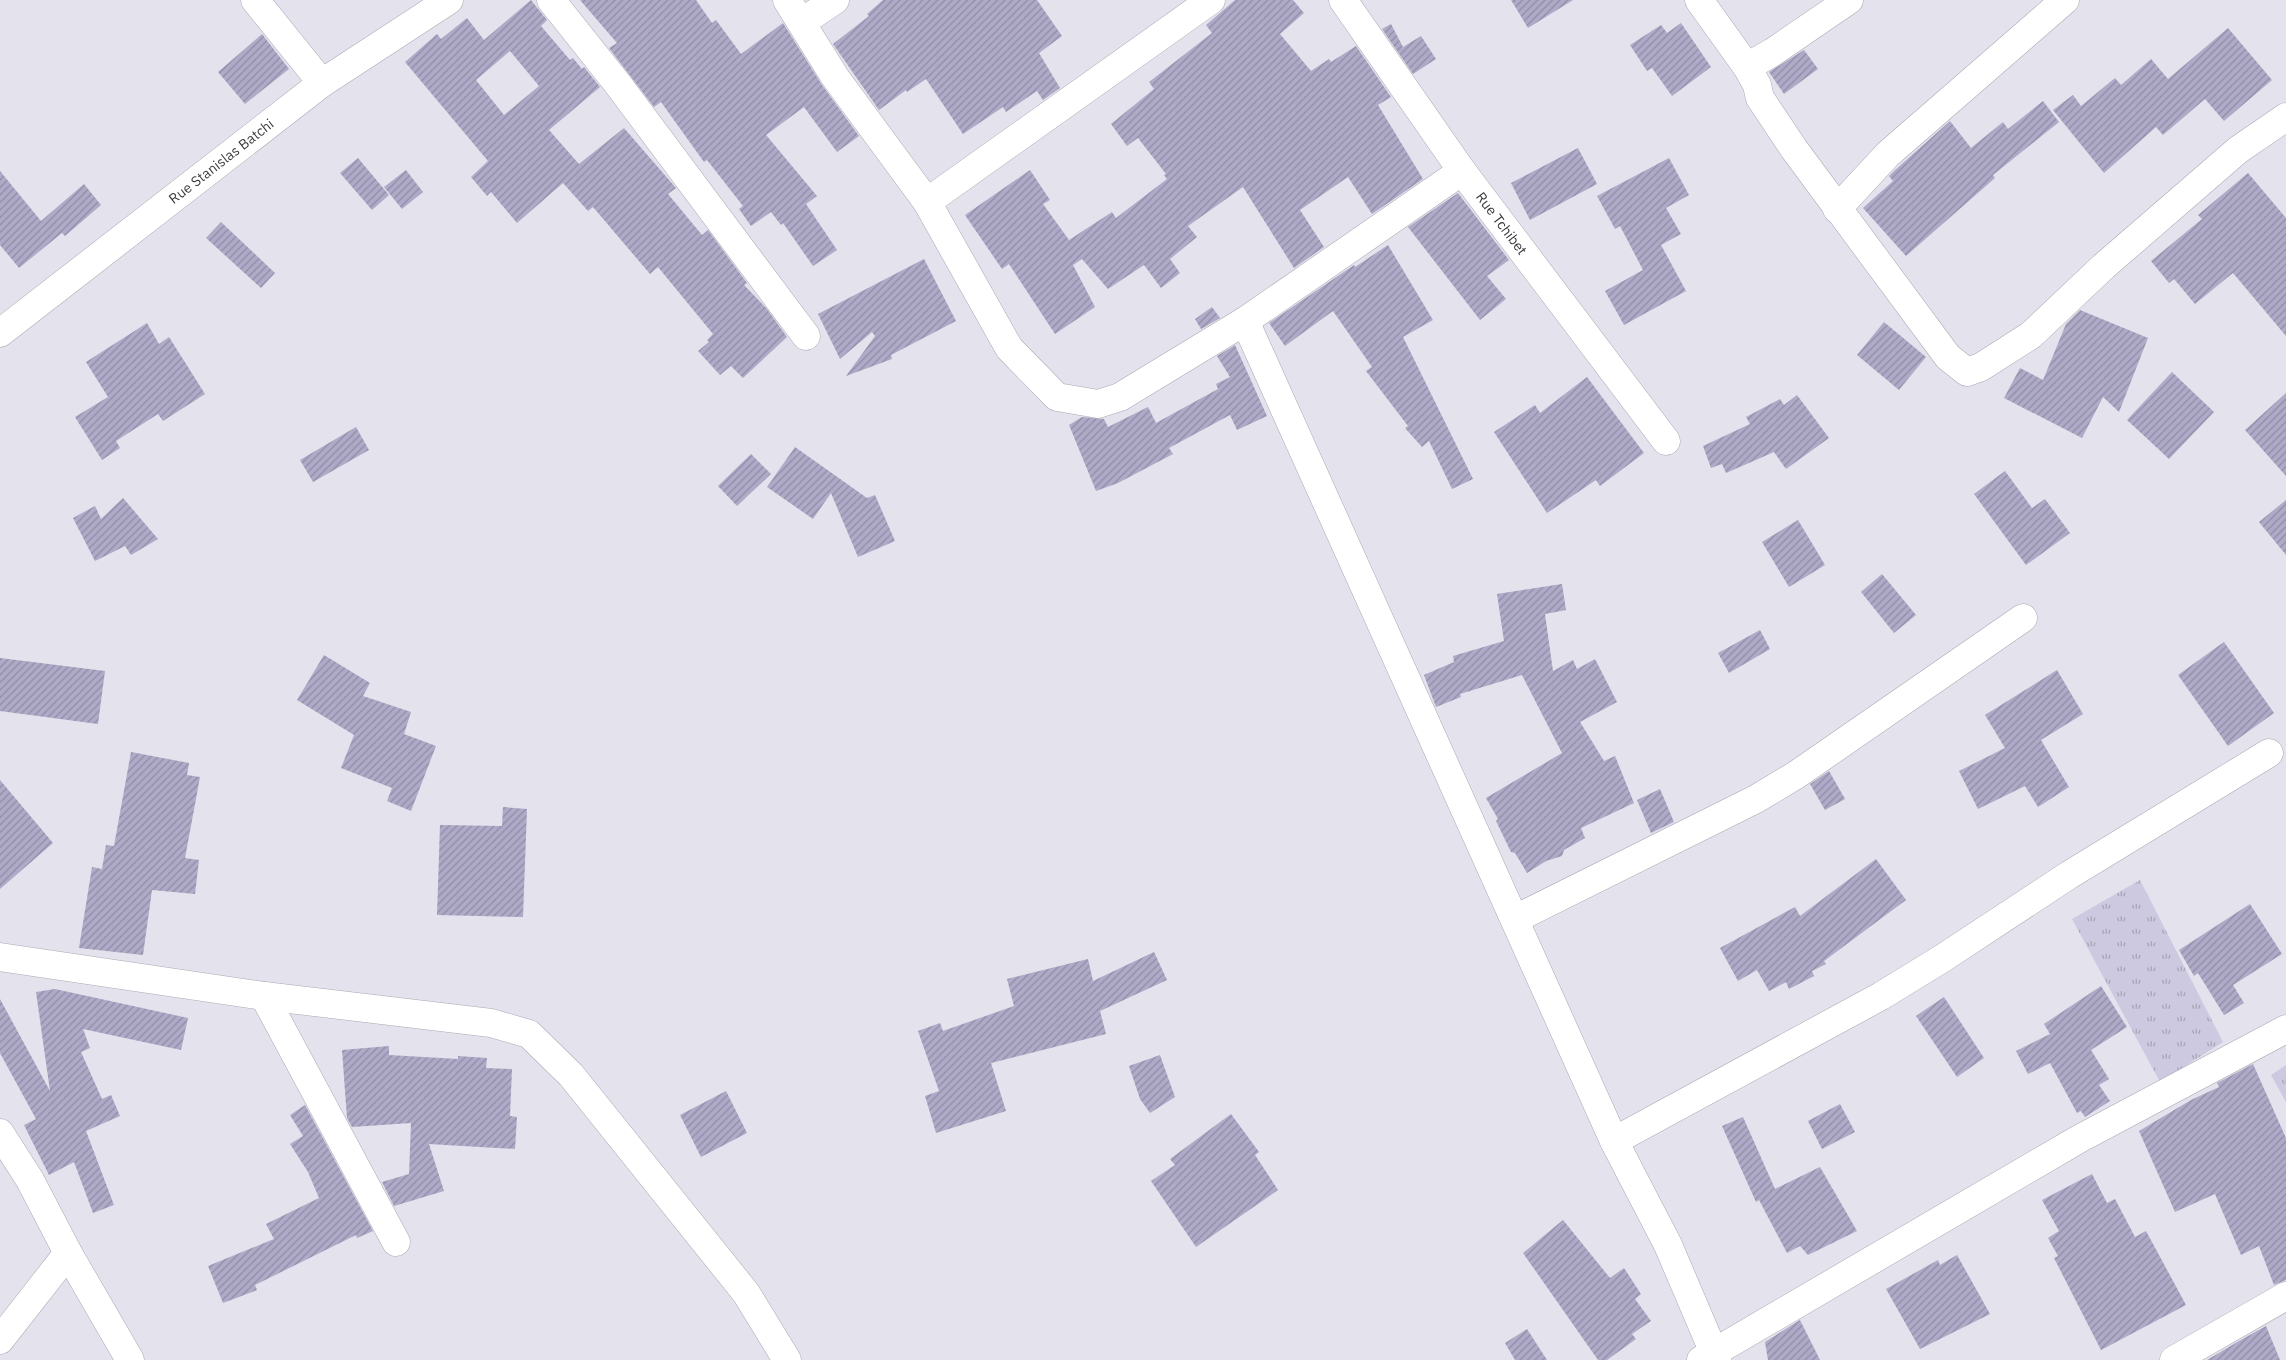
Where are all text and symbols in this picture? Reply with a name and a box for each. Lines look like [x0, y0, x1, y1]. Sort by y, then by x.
street label: Rue Stanislas Batchi [165, 115, 277, 208]
street label: Rue Tchibet [1472, 188, 1531, 259]

